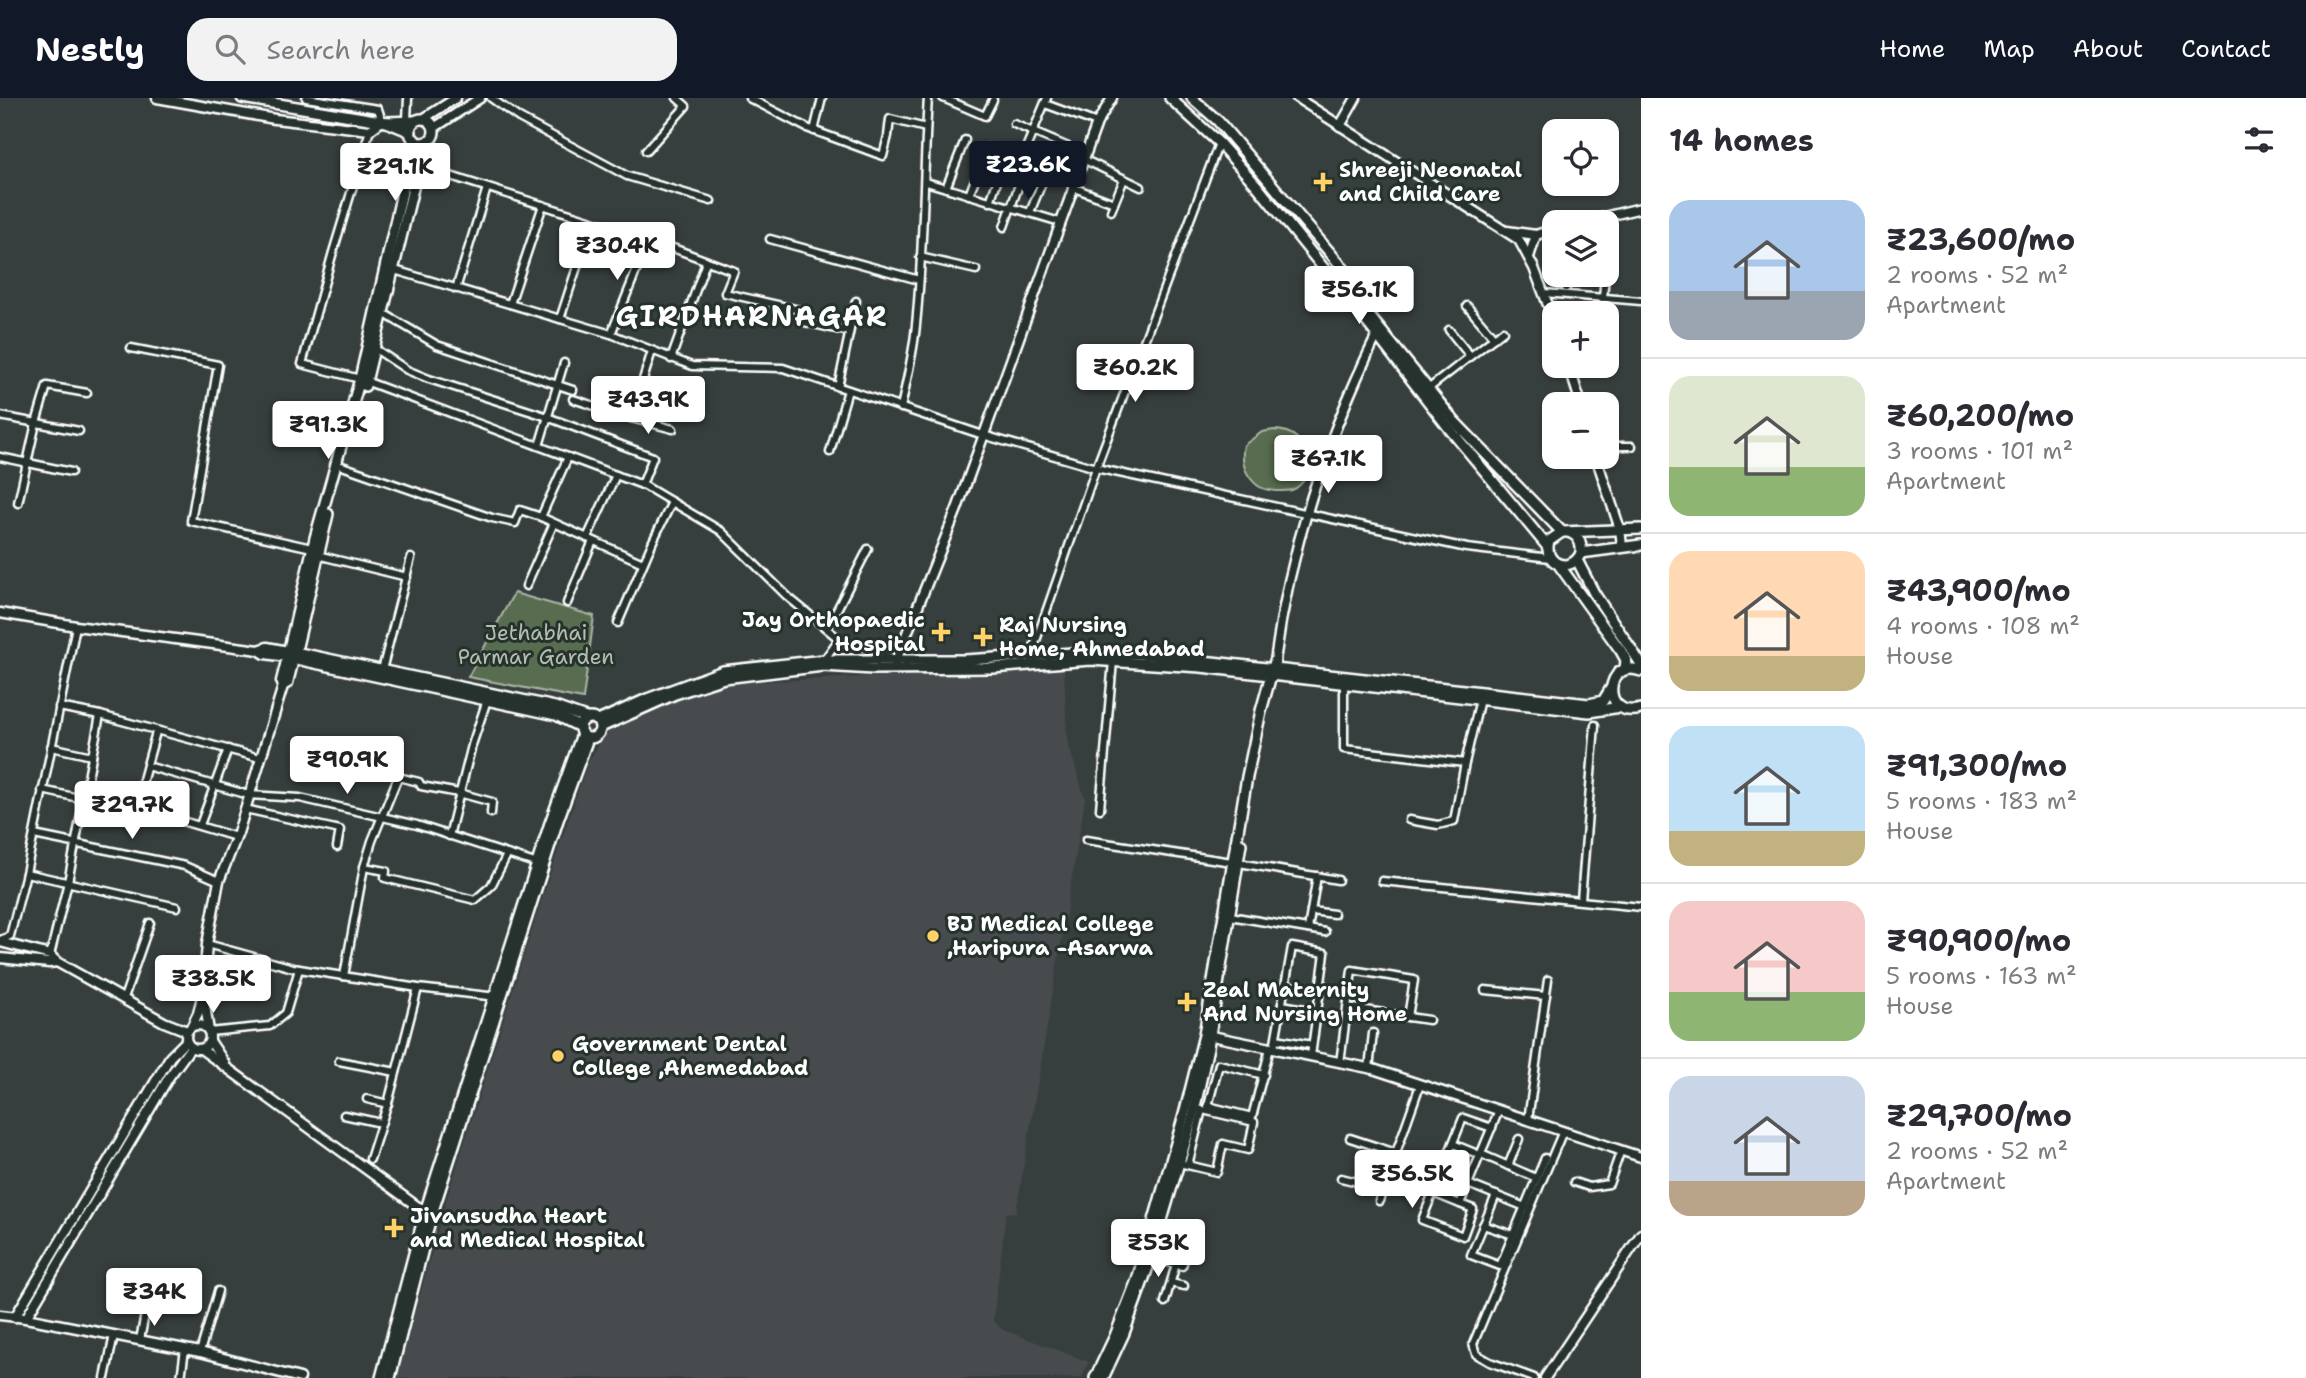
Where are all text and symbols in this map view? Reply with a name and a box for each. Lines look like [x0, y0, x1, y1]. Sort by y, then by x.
search box [187, 18, 677, 81]
text: Nestly [35, 27, 145, 72]
icon: search [211, 30, 249, 68]
text: Search here [267, 32, 415, 67]
text: Home [1879, 33, 1945, 65]
text: Map [1983, 33, 2035, 65]
text: About [2073, 33, 2143, 65]
text: Contact [2181, 33, 2271, 65]
map controls [1542, 119, 1619, 469]
button: locate [1542, 119, 1619, 196]
text: 14 homes [1669, 120, 1814, 161]
icon: filters [2240, 121, 2278, 159]
pin: ₹23.6K [971, 141, 1085, 201]
pin: ₹29.1K [338, 144, 452, 203]
text: ₹23.6K [985, 149, 1071, 179]
text: ₹29.1K [356, 151, 434, 181]
place label: Shreeji Neonatal and Child Care [1339, 156, 1522, 208]
marker: Shreeji Neonatal and Child Care [1313, 172, 1333, 192]
button: layers [1542, 210, 1619, 287]
text: ₹23,600/mo [1886, 219, 2075, 260]
pin: ₹30.4K [560, 222, 674, 282]
icon: home [1725, 228, 1809, 312]
text: ₹30.4K [575, 230, 659, 260]
text: 2 rooms · 52 m² [1886, 260, 2068, 290]
pin: ₹56.1K [1302, 266, 1416, 326]
text: ₹56.1K [1321, 274, 1397, 304]
text: Apartment [1886, 290, 2006, 320]
district label: GIRDHARNAGAR [615, 297, 889, 335]
button: + [1542, 301, 1619, 378]
pin: ₹60.2K [1078, 344, 1192, 404]
text: ₹60.2K [1093, 352, 1177, 382]
pin: ₹43.9K [591, 376, 705, 436]
text: ₹43.9K [607, 384, 689, 414]
button: − [1542, 392, 1619, 469]
text: ₹60,200/mo [1886, 395, 2074, 436]
pin: ₹91.3K [271, 402, 385, 461]
icon: home [1725, 404, 1809, 488]
text: ₹91.3K [288, 409, 368, 439]
pin: ₹67.1K [1271, 436, 1385, 495]
text: 3 rooms · 101 m² [1886, 436, 2073, 466]
text: ₹67.1K [1290, 443, 1366, 473]
text: Apartment [1886, 466, 2006, 496]
text: ₹43,900/mo [1886, 570, 2071, 611]
icon: home [1725, 579, 1809, 663]
place label: Jay Orthopaedic Hospital [742, 606, 925, 658]
place label: Raj Nursing Home, Ahmedabad [999, 611, 1205, 663]
text: 4 rooms · 108 m² [1886, 611, 2080, 641]
park label: Jethabhai Parmar Garden [458, 619, 614, 671]
marker: Jay Orthopaedic Hospital [931, 622, 951, 642]
marker: Raj Nursing Home, Ahmedabad [973, 627, 993, 647]
text: House [1886, 641, 1954, 671]
pin: ₹90.9K [290, 736, 404, 796]
text: ₹90.9K [306, 744, 388, 774]
text: ₹91,300/mo [1886, 745, 2067, 786]
icon: home [1725, 754, 1809, 838]
pin: ₹29.7K [75, 782, 189, 841]
text: 5 rooms · 183 m² [1886, 786, 2077, 816]
text: ₹29.7K [91, 789, 173, 819]
text: House [1886, 816, 1954, 846]
place label: BJ Medical College ,Haripura -Asarwa [947, 910, 1154, 962]
text: ₹90,900/mo [1886, 920, 2071, 961]
marker: BJ Medical College ,Haripura -Asarwa [925, 928, 941, 944]
icon: home [1725, 929, 1809, 1013]
pin: ₹38.5K [156, 956, 270, 1015]
text: 5 rooms · 163 m² [1886, 961, 2077, 991]
text: ₹38.5K [171, 963, 255, 993]
place label: Zeal Maternity And Nursing Home [1203, 976, 1407, 1028]
text: House [1886, 991, 1954, 1021]
marker: Zeal Maternity And Nursing Home [1177, 992, 1197, 1012]
place label: Government Dental College ,Ahemedabad [572, 1030, 809, 1082]
marker: Government Dental College ,Ahemedabad [550, 1048, 566, 1064]
text: ₹29,700/mo [1886, 1095, 2072, 1136]
icon: home [1725, 1104, 1809, 1188]
text: 2 rooms · 52 m² [1886, 1136, 2068, 1166]
pin: ₹56.5K [1355, 1150, 1469, 1210]
text: ₹56.5K [1371, 1158, 1453, 1188]
text: Apartment [1886, 1166, 2006, 1196]
place label: Jivansudha Heart and Medical Hospital [410, 1202, 645, 1254]
marker: Jivansudha Heart and Medical Hospital [384, 1218, 404, 1238]
pin: ₹53K [1117, 1220, 1199, 1279]
text: ₹53K [1127, 1227, 1189, 1257]
pin: ₹34K [113, 1268, 195, 1328]
text: ₹34K [122, 1276, 186, 1306]

